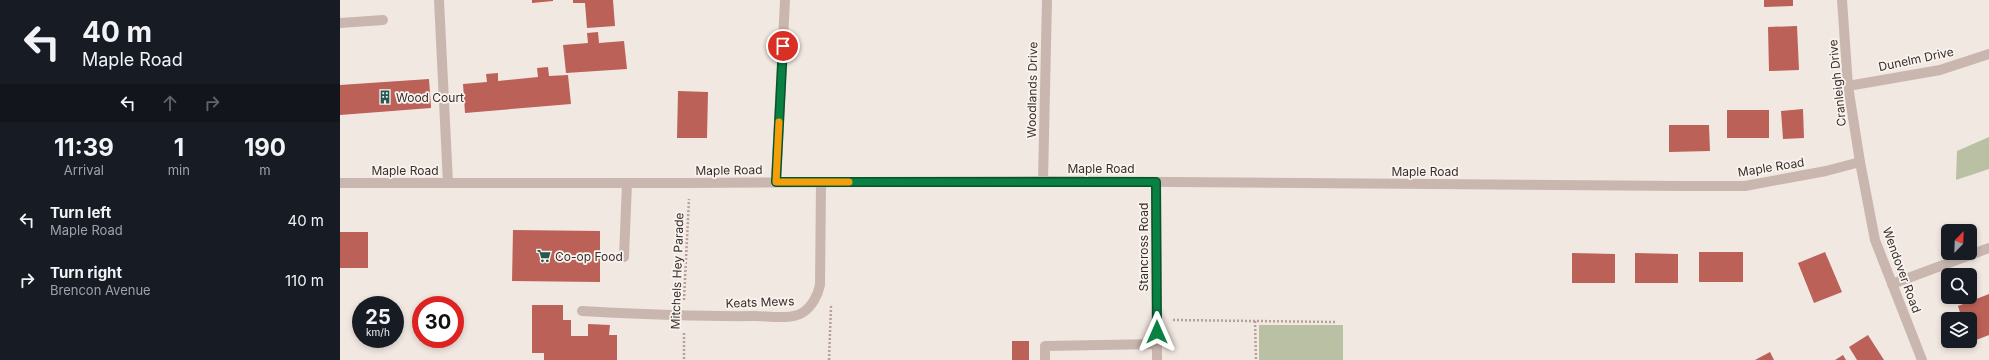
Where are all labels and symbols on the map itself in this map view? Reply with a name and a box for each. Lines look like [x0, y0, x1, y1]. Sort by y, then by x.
pin [766, 29, 800, 63]
street label: Cranleigh Drive [1825, 39, 1849, 127]
street label: Woodlands Drive [1024, 42, 1040, 138]
street label: Dunelm Drive [1877, 44, 1955, 74]
building icon: Wood Court [377, 89, 393, 105]
place label: Wood Court [396, 90, 464, 105]
street label: Maple Road [1737, 154, 1805, 180]
street label: Maple Road [1067, 161, 1135, 176]
street label: Maple Road [695, 162, 763, 178]
street label: Maple Road [371, 163, 439, 178]
street label: Maple Road [1391, 164, 1459, 179]
street label: Stancross Road [1136, 203, 1151, 291]
street label: Mitchels Hey Parade [667, 212, 687, 330]
north arrow [1941, 224, 1977, 260]
street label: Wendover Road [1880, 225, 1924, 315]
supermarket icon: Co-op Food [536, 248, 552, 264]
place label: Co-op Food [555, 249, 623, 264]
street label: Keats Mews [725, 293, 795, 311]
speed limit sign: 30 [412, 296, 464, 348]
position arrow [1136, 311, 1178, 353]

